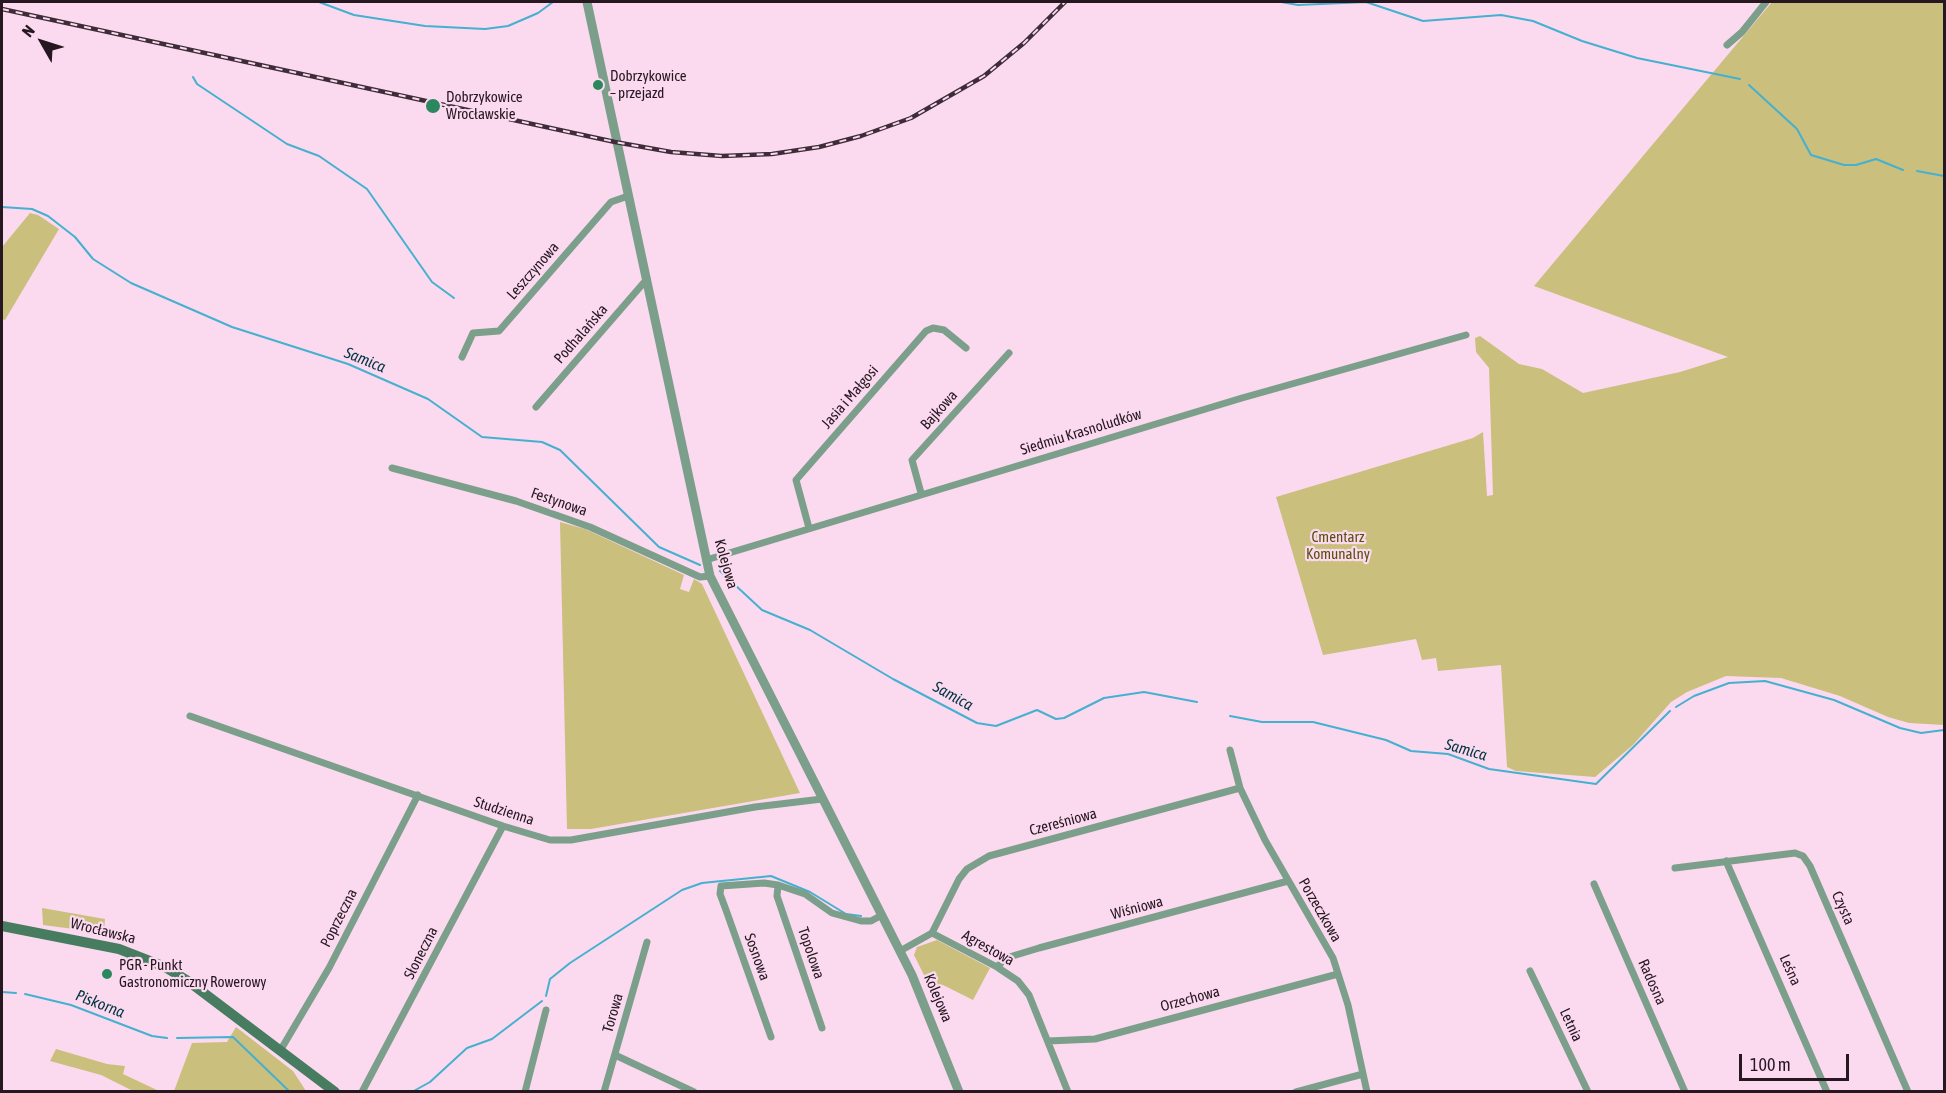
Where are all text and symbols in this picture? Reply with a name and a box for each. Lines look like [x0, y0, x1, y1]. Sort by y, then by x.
north arrow [12, 12, 72, 72]
text: N [18, 21, 38, 40]
place label: Dobrzykowice – przejazd [610, 67, 687, 102]
marker: Dobrzykowice – przejazd [591, 78, 605, 92]
place label: Dobrzykowice Wrocławskie [446, 88, 523, 123]
marker: Dobrzykowice Wrocławskie [424, 97, 442, 115]
street label: Leszczynowa [503, 239, 563, 303]
street label: Podhalańska [550, 301, 612, 367]
water label: Samica [342, 343, 388, 377]
street label: Jasia i Małgosi [818, 362, 882, 432]
street label: Bajkowa [917, 387, 961, 433]
street label: Siedmiu Krasnoludków [1018, 405, 1144, 459]
street label: Festynowa [529, 484, 589, 520]
park label: Cmentarz Komunalny [1306, 528, 1370, 563]
street label: Kolejowa [710, 537, 742, 591]
water label: Samica [930, 677, 976, 715]
water label: Samica [1443, 735, 1489, 765]
street label: Studzienna [472, 793, 536, 829]
street label: Czereśniowa [1027, 804, 1099, 840]
street label: Porzeczkowa [1295, 875, 1345, 945]
street label: Poprzeczna [317, 886, 361, 950]
street label: Czysta [1828, 888, 1858, 928]
street label: Wiśniowa [1109, 892, 1165, 924]
street label: Wrocławska [68, 914, 138, 948]
street label: Słoneczna [400, 924, 442, 982]
street label: Topolowa [794, 925, 828, 981]
street label: Agrestowa [959, 926, 1017, 970]
street label: Sosnowa [740, 931, 774, 983]
street label: Leśna [1775, 952, 1805, 988]
place label: PGR - Punkt Gastronomiczny Rowerowy [119, 956, 267, 991]
street label: Radosna [1634, 956, 1670, 1008]
marker: PGR - Punkt Gastronomiczny Rowerowy [100, 967, 114, 981]
street label: Kolejowa [920, 971, 956, 1025]
street label: Orzechowa [1158, 982, 1222, 1016]
water label: Piskorna [73, 986, 127, 1022]
street label: Torowa [599, 991, 627, 1035]
street label: Letnia [1556, 1006, 1586, 1044]
scale bar [1742, 1042, 1852, 1080]
text: 100 m [1750, 1054, 1791, 1075]

